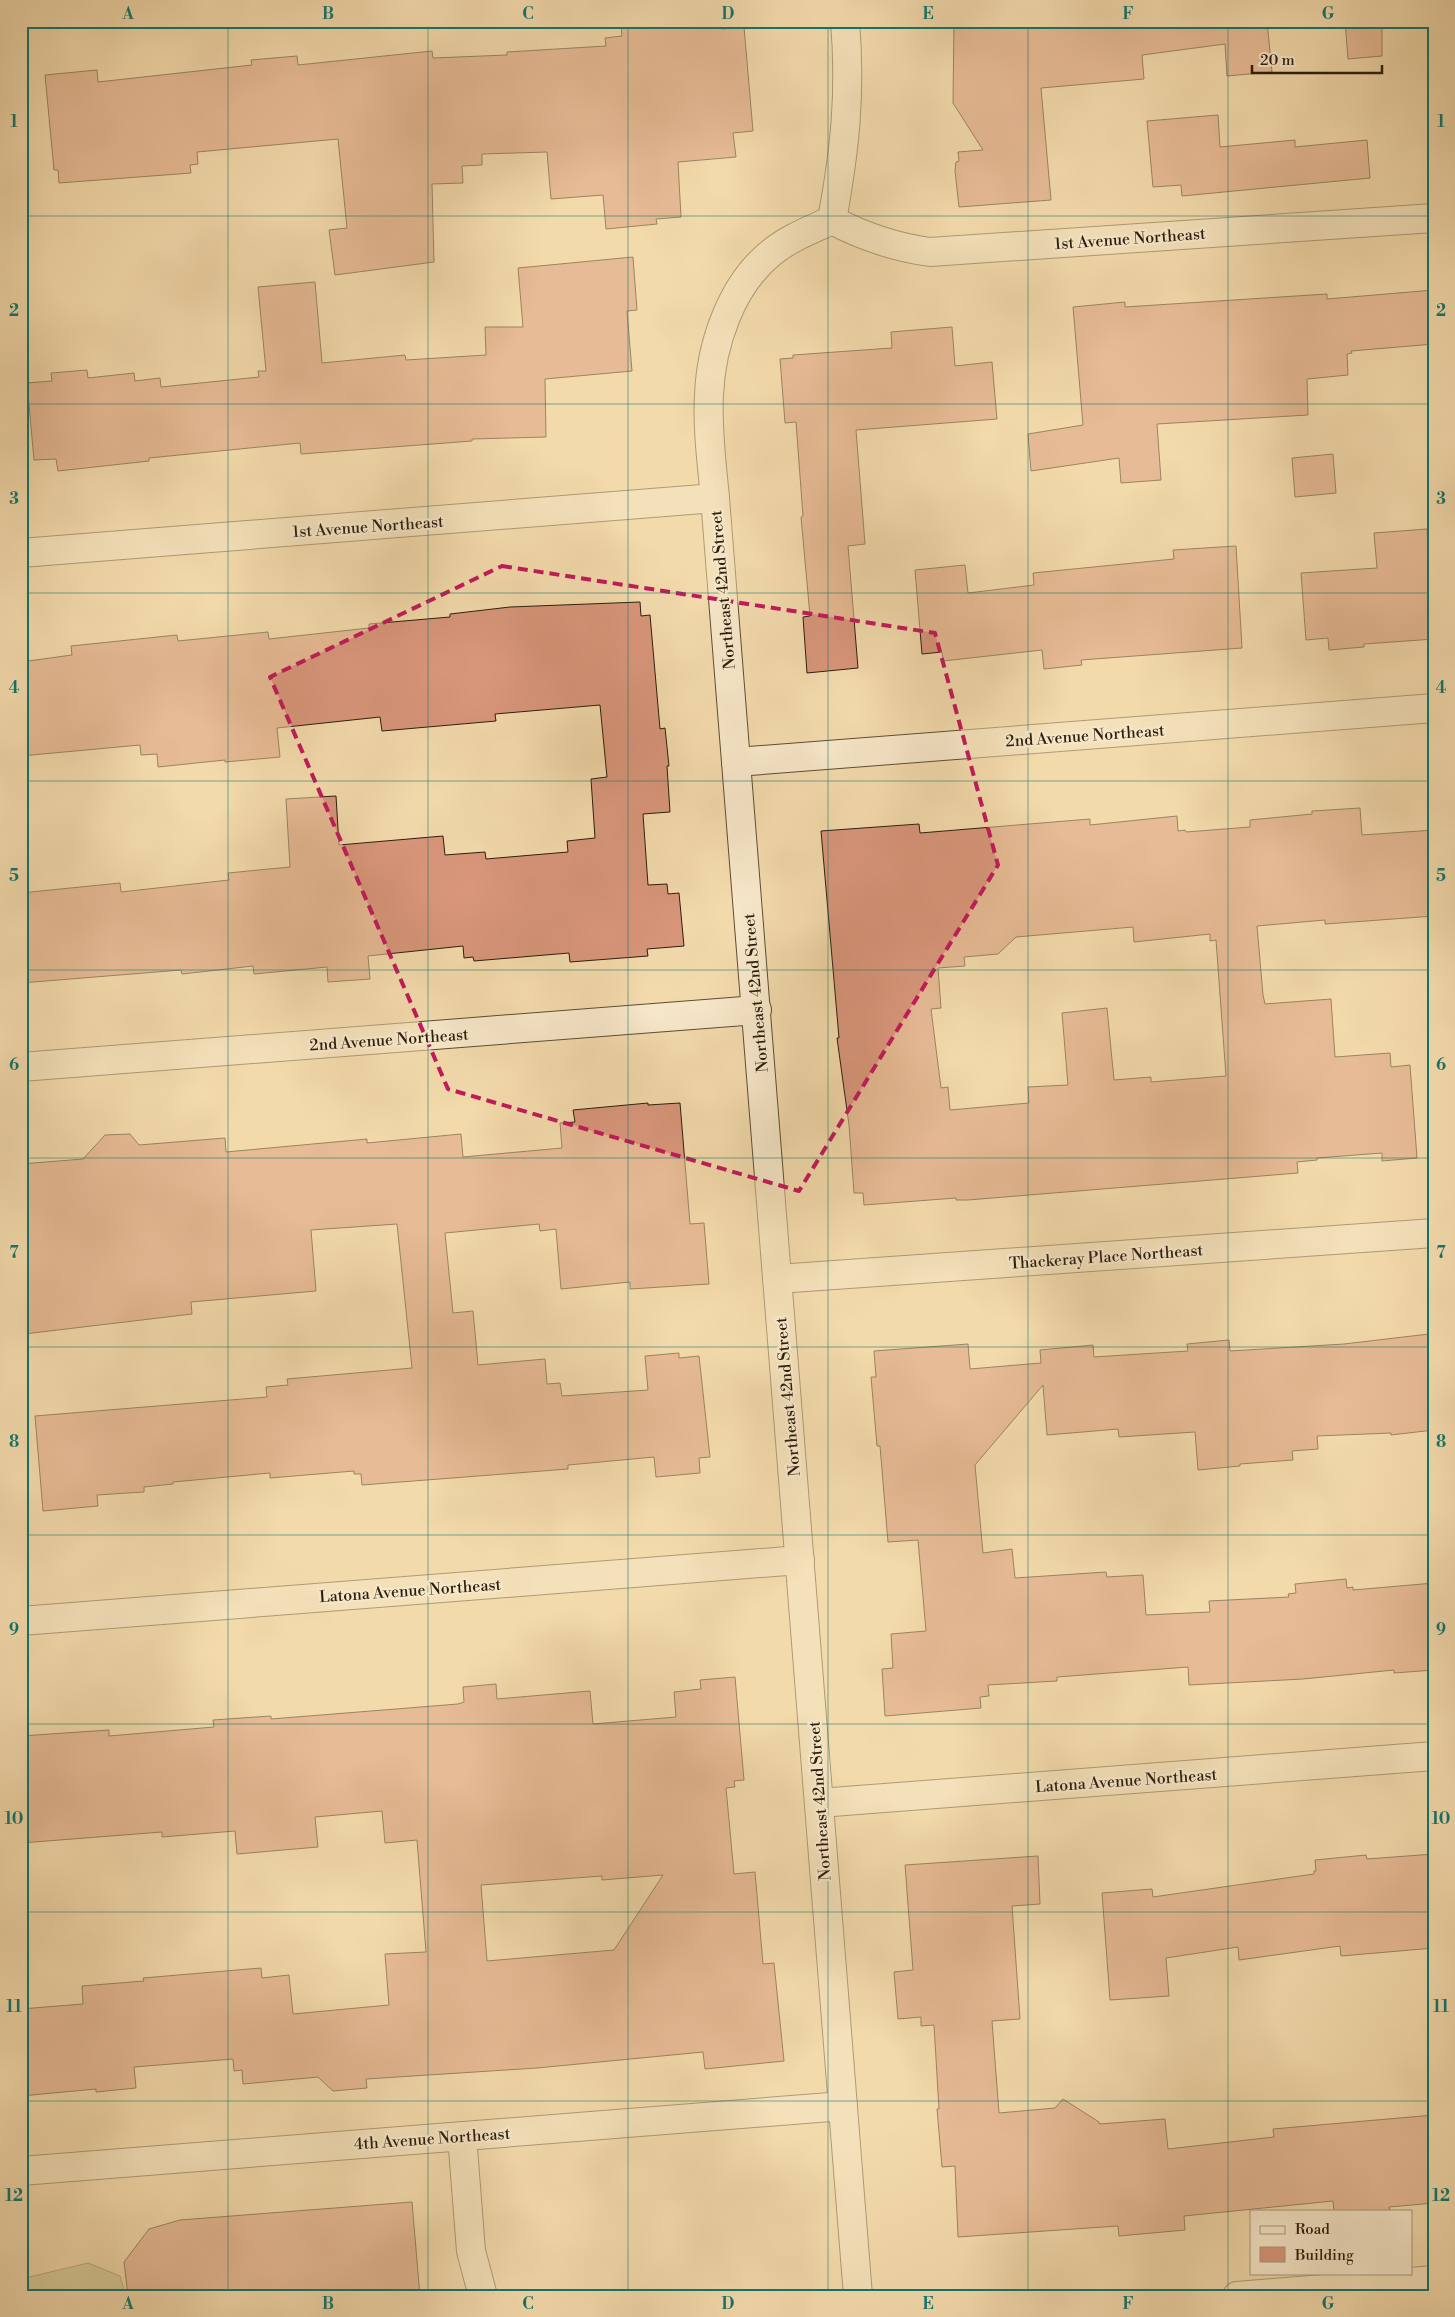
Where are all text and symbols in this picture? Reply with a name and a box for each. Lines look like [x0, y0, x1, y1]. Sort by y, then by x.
text: A [121, 4, 134, 24]
text: B [322, 4, 334, 24]
text: C [522, 4, 534, 24]
text: D [722, 4, 735, 24]
text: E [922, 4, 934, 24]
text: F [1122, 4, 1134, 24]
text: G [1322, 4, 1335, 24]
scale bar [1252, 42, 1382, 74]
text: 20 m [1260, 51, 1295, 70]
text: 1 [10, 112, 18, 132]
text: 1 [1437, 112, 1445, 132]
street label: 1st Avenue Northeast [1054, 224, 1207, 254]
text: 2 [9, 301, 19, 321]
text: 2 [1436, 301, 1446, 321]
text: 3 [9, 489, 19, 509]
text: 3 [1436, 489, 1446, 509]
street label: Northeast 42nd Street [706, 509, 740, 670]
street label: 1st Avenue Northeast [292, 512, 445, 542]
text: 4 [9, 678, 20, 698]
text: 4 [1436, 678, 1447, 698]
street label: 2nd Avenue Northeast [1005, 720, 1166, 752]
text: 5 [9, 866, 19, 886]
text: 5 [1436, 866, 1446, 886]
street label: Northeast 42nd Street [739, 912, 773, 1073]
street label: 2nd Avenue Northeast [309, 1024, 470, 1056]
text: 6 [9, 1055, 19, 1075]
text: 6 [1436, 1055, 1446, 1075]
street label: Thackeray Place Northeast [1008, 1240, 1204, 1274]
text: 7 [9, 1243, 19, 1263]
text: 7 [1436, 1243, 1446, 1263]
street label: Northeast 42nd Street [771, 1316, 805, 1477]
text: 8 [9, 1432, 19, 1452]
text: 8 [1436, 1432, 1446, 1452]
street label: Latona Avenue Northeast [318, 1575, 502, 1607]
text: 9 [9, 1620, 19, 1640]
text: 9 [1436, 1620, 1446, 1640]
street label: Northeast 42nd Street [804, 1720, 836, 1881]
street label: Latona Avenue Northeast [1034, 1765, 1218, 1797]
text: 10 [5, 1809, 23, 1829]
text: 10 [1432, 1809, 1450, 1829]
text: 11 [6, 1997, 22, 2017]
text: 11 [1433, 1997, 1449, 2017]
street label: 4th Avenue Northeast [353, 2124, 511, 2154]
text: 12 [5, 2186, 23, 2206]
text: 12 [1432, 2186, 1450, 2206]
legend [1250, 2210, 1412, 2274]
text: Road [1295, 2220, 1330, 2239]
text: Building [1294, 2246, 1354, 2265]
text: A [121, 2294, 134, 2314]
text: B [322, 2294, 334, 2314]
text: C [522, 2294, 534, 2314]
text: D [722, 2294, 735, 2314]
text: E [922, 2294, 934, 2314]
text: F [1122, 2294, 1134, 2314]
text: G [1322, 2294, 1335, 2314]

